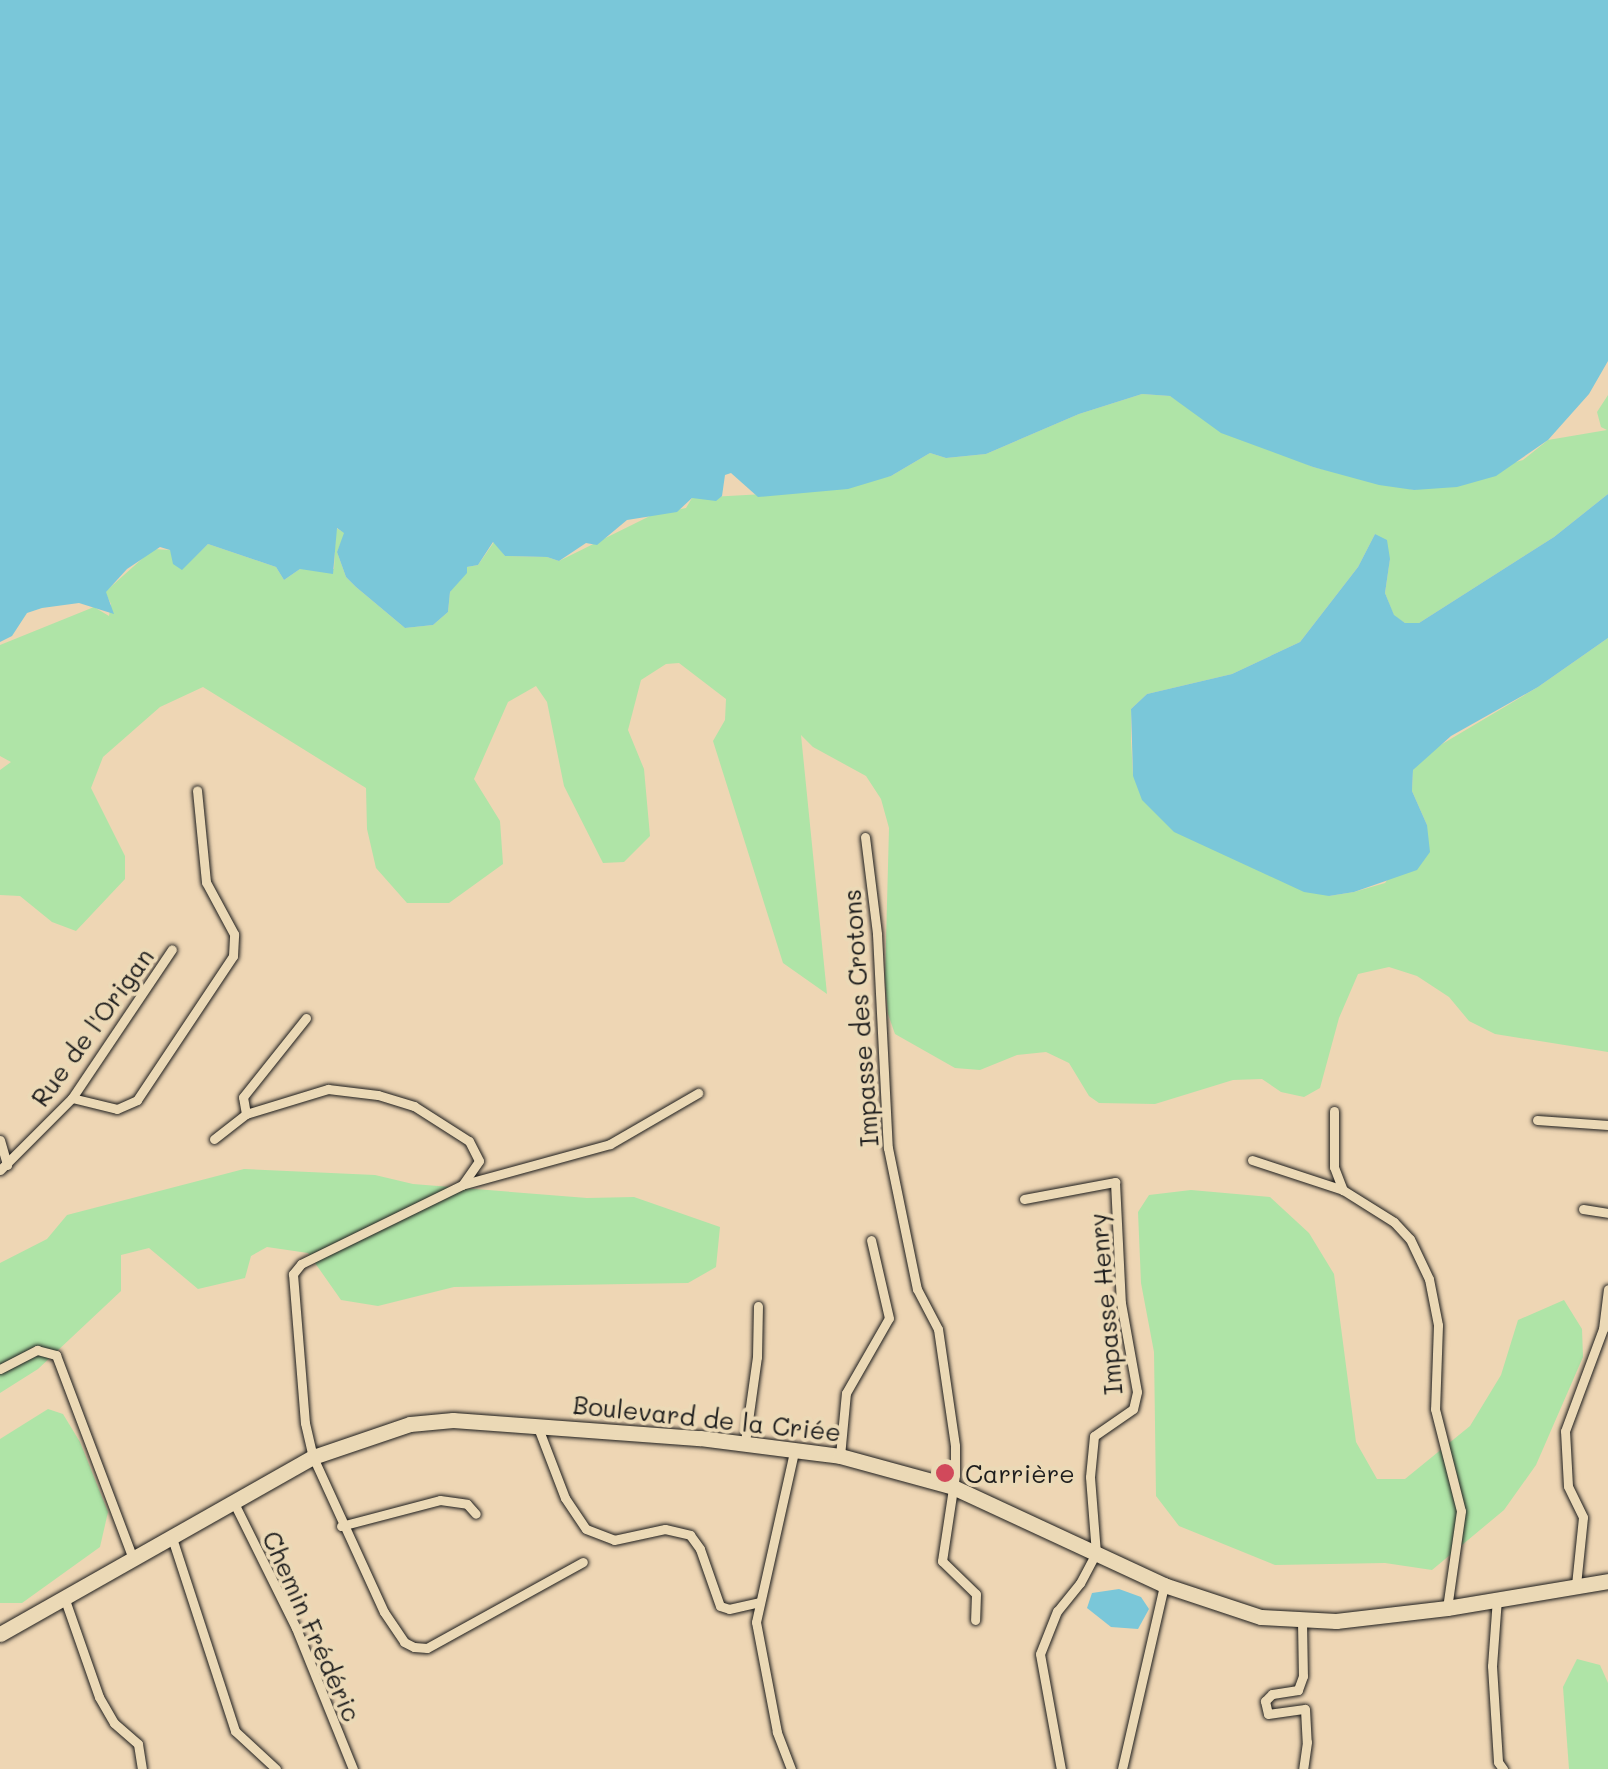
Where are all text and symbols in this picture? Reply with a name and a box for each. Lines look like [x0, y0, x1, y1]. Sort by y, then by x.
street label: Impasse des Crotons [836, 888, 884, 1148]
street label: Rue de l'Origan [25, 942, 159, 1112]
street label: Impasse Henry [1082, 1212, 1128, 1396]
street label: Boulevard de la Criée [572, 1389, 842, 1447]
place label: Carrière [965, 1458, 1075, 1488]
marker: Carrière [934, 1462, 956, 1484]
street label: Chemin Frédéric [257, 1526, 367, 1726]

